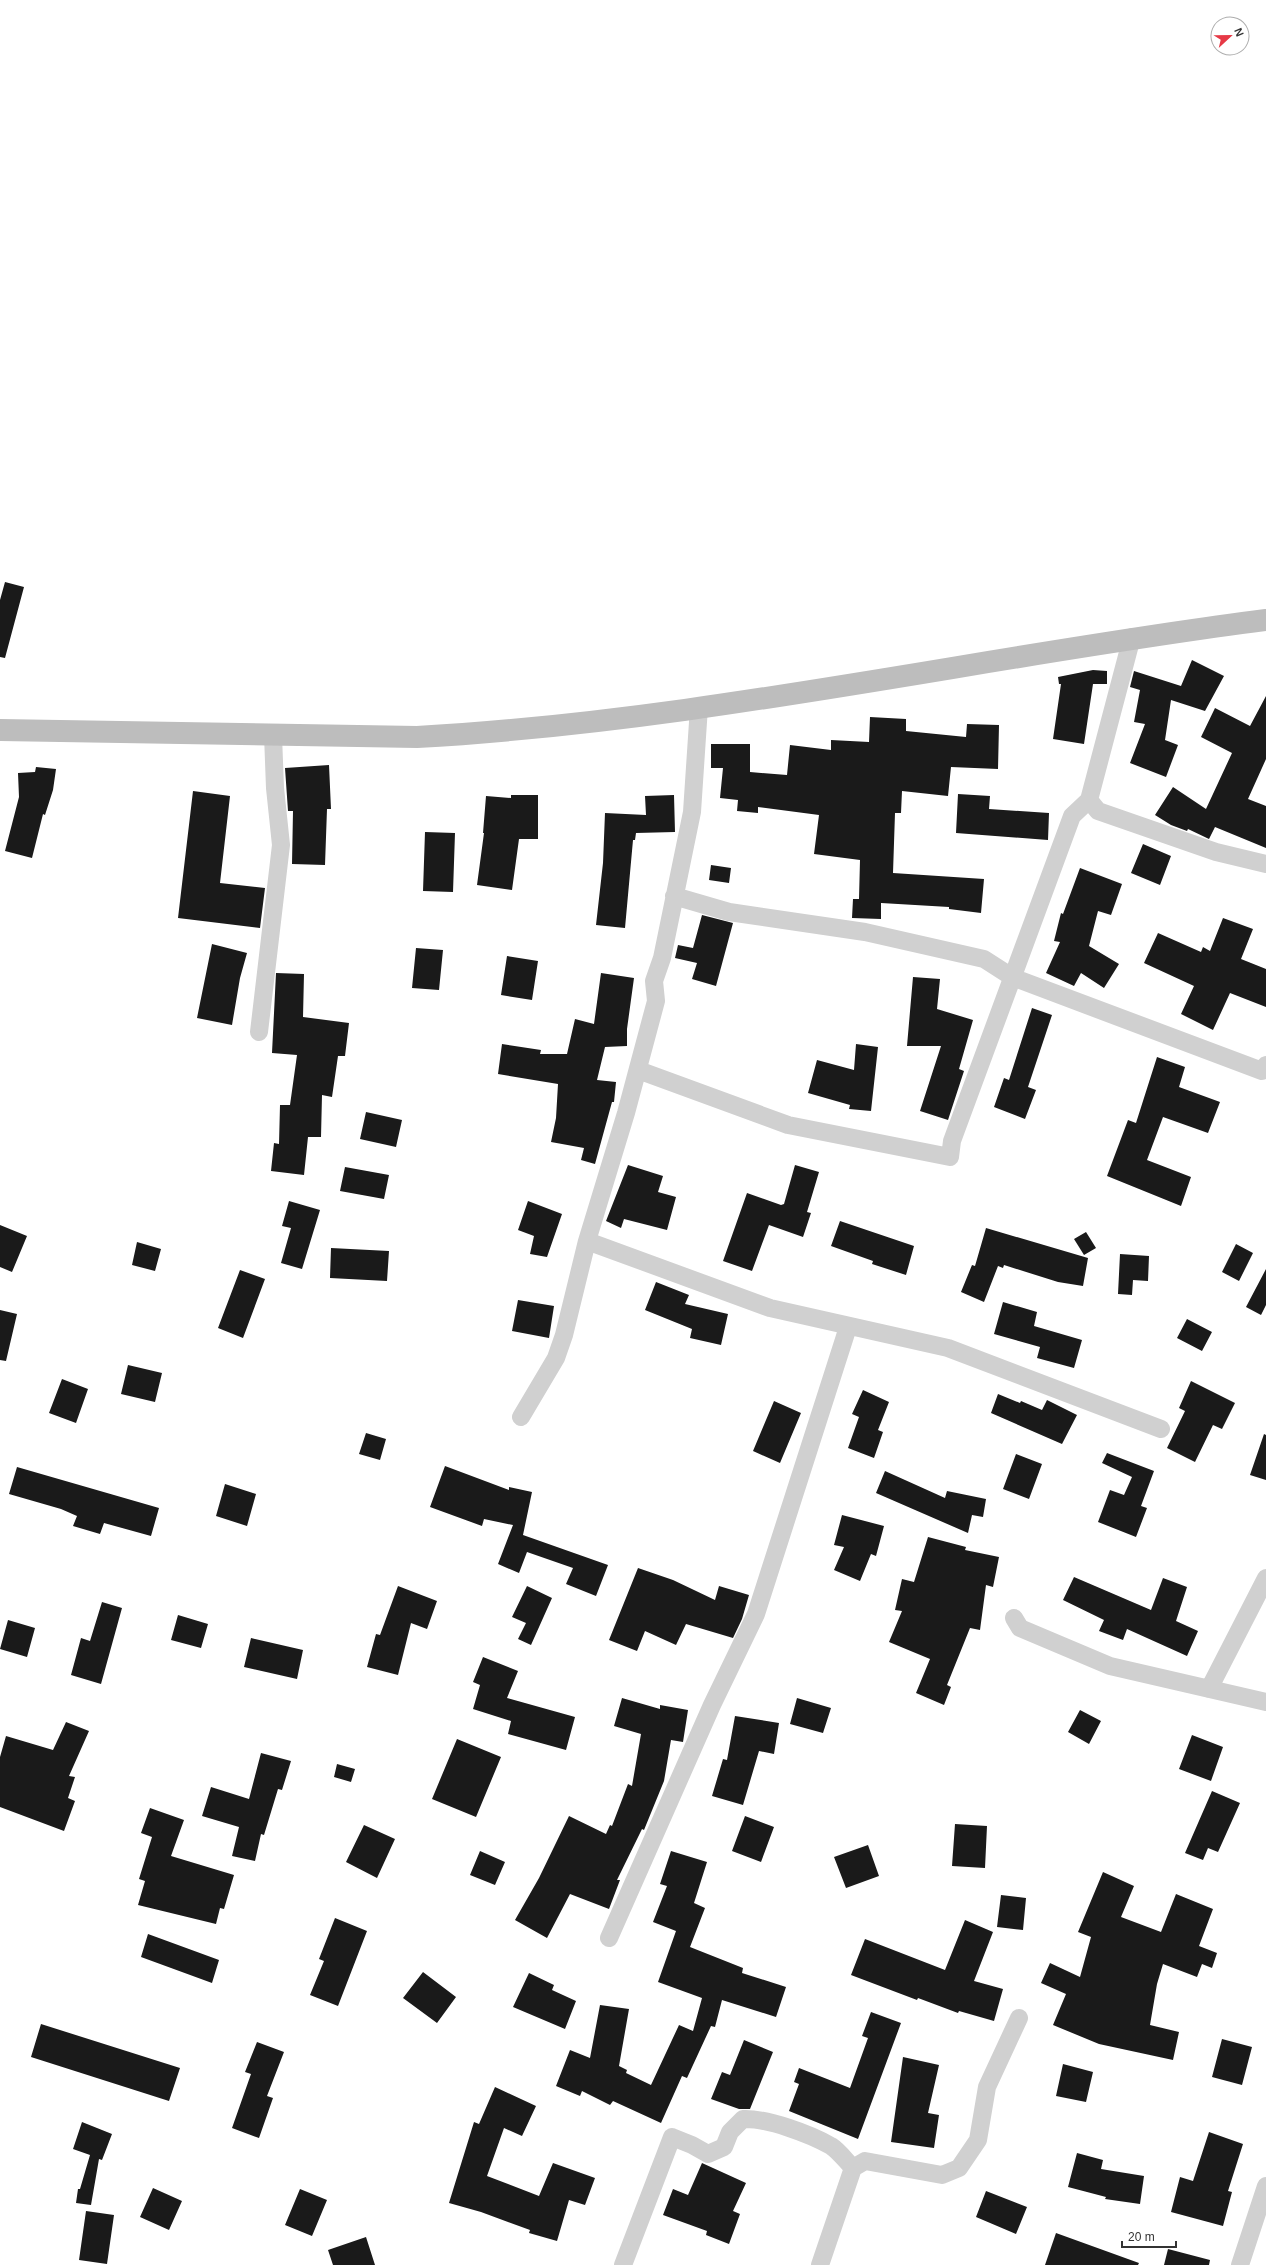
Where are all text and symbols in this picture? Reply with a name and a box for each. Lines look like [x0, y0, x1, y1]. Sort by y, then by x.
north arrow [1210, 16, 1250, 56]
text: N [1232, 26, 1246, 38]
scale bar [1122, 2223, 1176, 2249]
text: 20 m [1128, 2230, 1155, 2244]

